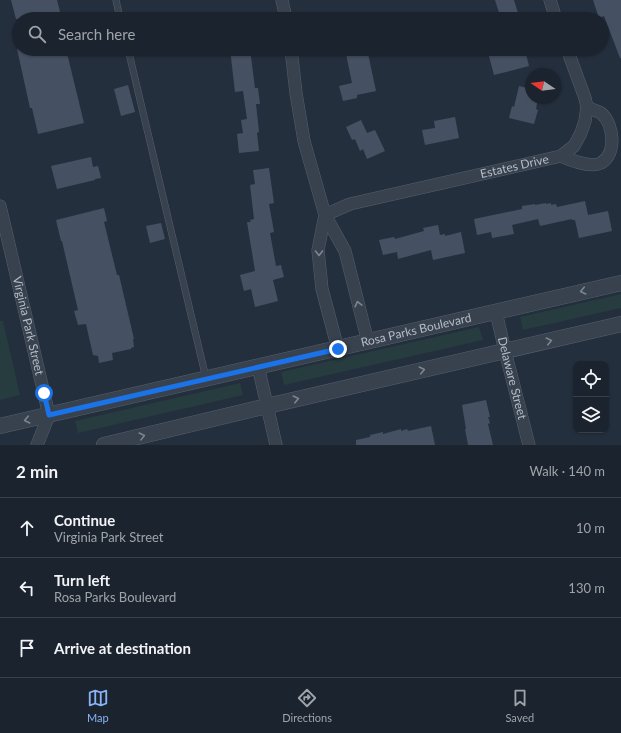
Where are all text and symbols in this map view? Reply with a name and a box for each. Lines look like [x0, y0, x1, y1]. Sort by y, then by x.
search box [12, 12, 609, 56]
icon: search [26, 23, 48, 45]
text: Search here [58, 25, 135, 43]
north arrow [525, 68, 561, 104]
street label: Estates Drive [479, 151, 550, 181]
one-way arrow [315, 250, 323, 256]
street label: Virginia Park Street [10, 275, 48, 377]
one-way arrow [580, 287, 586, 295]
one-way arrow [355, 301, 363, 307]
street label: Rosa Parks Boulevard [359, 310, 473, 350]
street label: Delaware Street [495, 335, 530, 422]
one-way arrow [546, 337, 552, 345]
route end [329, 340, 347, 358]
map controls [573, 361, 609, 433]
button: locate [573, 361, 609, 397]
one-way arrow [419, 366, 426, 375]
route start [35, 384, 53, 402]
one-way arrow [293, 396, 299, 404]
button: layers [573, 397, 609, 433]
one-way arrow [24, 416, 30, 424]
one-way arrow [138, 432, 145, 441]
text: 2 min [16, 461, 58, 482]
text: Walk · 140 m [529, 463, 605, 479]
text: Continue [54, 511, 115, 529]
icon: ahead [16, 517, 38, 539]
text: 10 m [576, 520, 605, 536]
text: Virginia Park Street [54, 529, 164, 545]
text: Turn left [54, 571, 110, 589]
icon: left [16, 577, 38, 599]
text: 130 m [568, 580, 605, 596]
text: Rosa Parks Boulevard [54, 589, 176, 605]
icon: arrive [16, 637, 38, 659]
text: Arrive at destination [54, 639, 191, 657]
tab: Map [87, 687, 109, 724]
tab: Directions [282, 687, 332, 724]
tab: Saved [505, 687, 534, 724]

